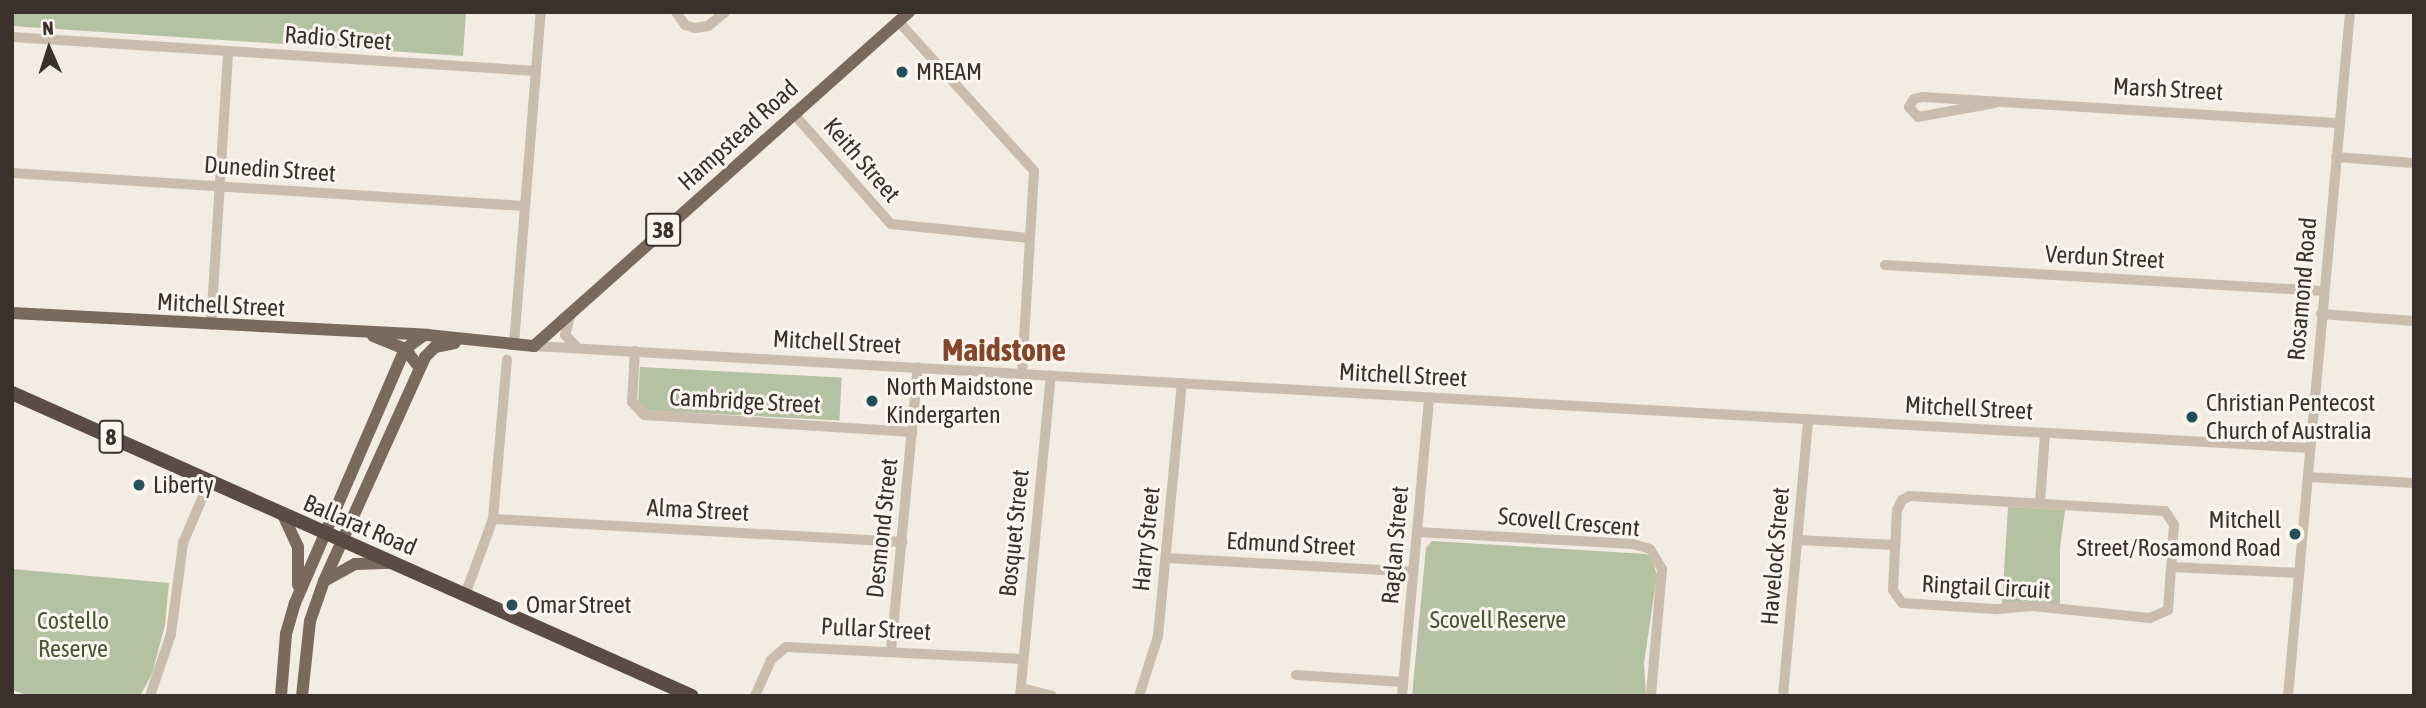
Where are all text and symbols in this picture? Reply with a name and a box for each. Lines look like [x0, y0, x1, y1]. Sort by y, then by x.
north arrow [14, 14, 84, 84]
text: N [42, 17, 54, 39]
street label: Radio Street [283, 20, 393, 56]
place label: MREAM [916, 58, 982, 86]
marker: MREAM [894, 64, 910, 80]
street label: Marsh Street [2112, 72, 2224, 106]
street label: Hampstead Road [672, 74, 804, 196]
street label: Keith Street [818, 112, 906, 208]
street label: Dunedin Street [203, 150, 337, 188]
road number: 38 [644, 210, 682, 249]
street label: Rosamond Road [2281, 216, 2323, 362]
street label: Verdun Street [2045, 239, 2165, 275]
street label: Mitchell Street [156, 287, 286, 323]
street label: Mitchell Street [772, 324, 902, 360]
district label: Maidstone [942, 331, 1066, 369]
street label: Mitchell Street [1338, 357, 1468, 393]
place label: North Maidstone Kindergarten [886, 373, 1033, 429]
street label: Cambridge Street [669, 383, 821, 419]
place label: Christian Pentecost Church of Australia [2206, 389, 2375, 445]
street label: Mitchell Street [1904, 390, 2034, 426]
marker: North Maidstone Kindergarten [864, 393, 880, 409]
marker: Christian Pentecost Church of Australia [2184, 409, 2200, 425]
road number: 8 [97, 418, 125, 457]
street label: Desmond Street [860, 457, 904, 599]
street label: Bosquet Street [993, 468, 1035, 598]
place label: Liberty [153, 471, 214, 499]
marker: Liberty [131, 477, 147, 493]
street label: Harry Street [1126, 485, 1166, 593]
street label: Raglan Street [1375, 485, 1415, 605]
street label: Havelock Street [1755, 486, 1795, 626]
street label: Ballarat Road [299, 488, 421, 562]
street label: Alma Street [646, 493, 750, 527]
street label: Scovell Crescent [1497, 501, 1641, 543]
place label: Mitchell Street/Rosamond Road [2077, 506, 2281, 562]
street label: Edmund Street [1226, 526, 1356, 562]
marker: Mitchell Street/Rosamond Road [2287, 526, 2303, 542]
street label: Ringtail Circuit [1921, 569, 2051, 605]
place label: Omar Street [526, 591, 631, 619]
marker: Omar Street [504, 597, 520, 613]
park label: Scovell Reserve [1430, 606, 1566, 634]
park label: Costello Reserve [37, 607, 109, 663]
street label: Pullar Street [820, 612, 932, 646]

